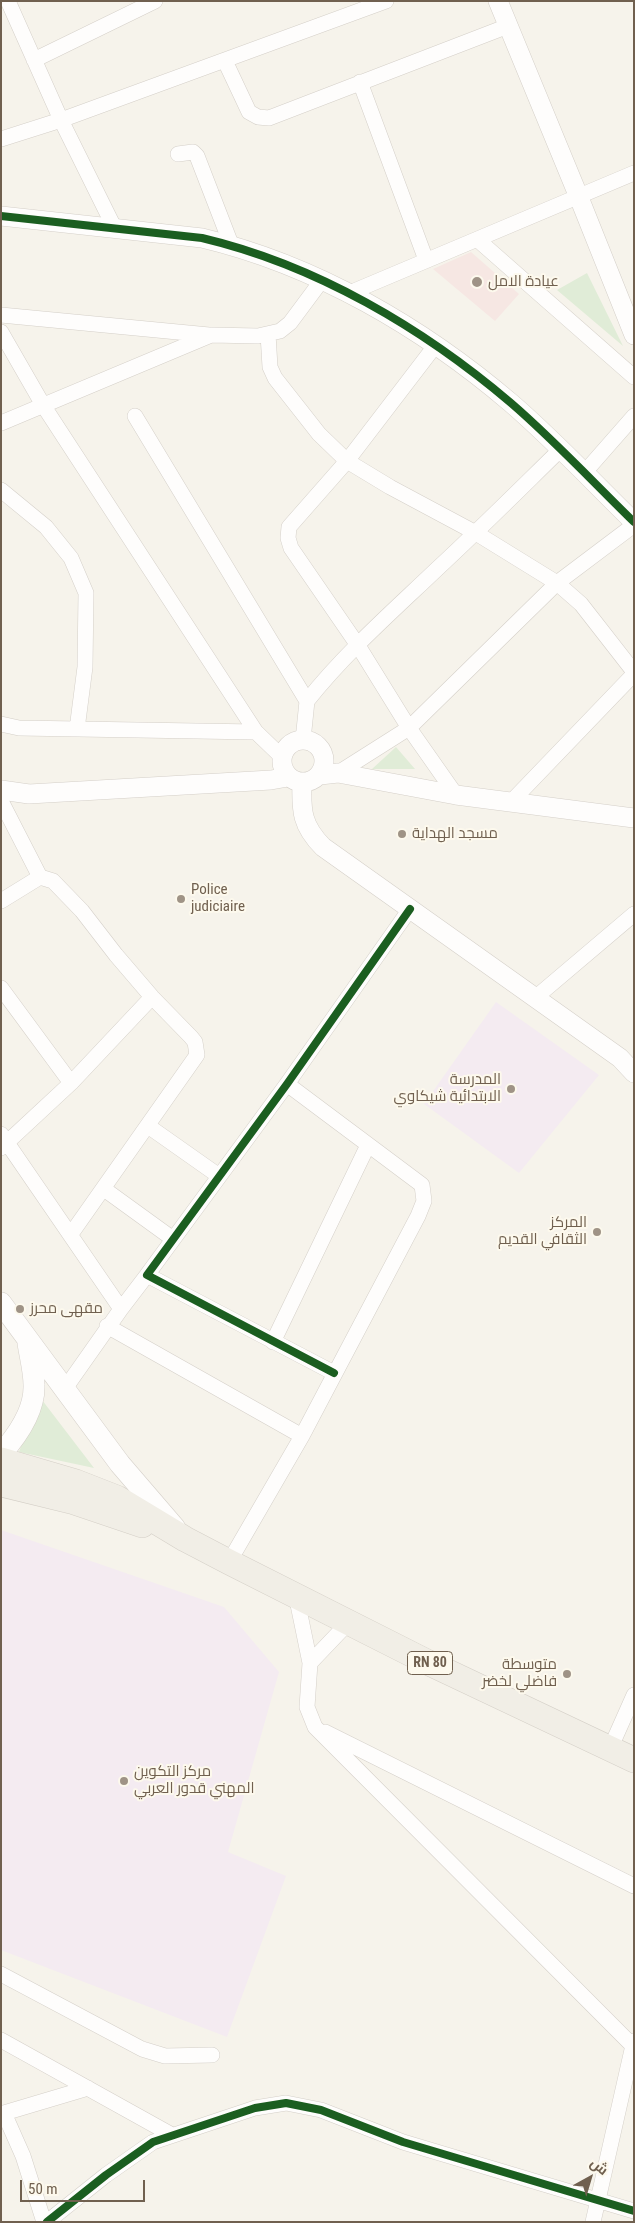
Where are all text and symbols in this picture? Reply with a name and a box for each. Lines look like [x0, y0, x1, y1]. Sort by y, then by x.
place label: عيادة الامل [488, 273, 559, 291]
marker: عيادة الامل [470, 275, 484, 289]
place label: مسجد الهداية [412, 825, 498, 843]
marker: مسجد الهداية [396, 828, 408, 840]
place label: Police judiciaire [191, 881, 245, 916]
marker: Police judiciaire [175, 893, 187, 905]
place label: المدرسة الابتدائية شيكاوي [394, 1071, 501, 1106]
marker: المدرسة الابتدائية شيكاوي [505, 1083, 517, 1095]
place label: المركز الثقافي القديم [498, 1214, 587, 1249]
marker: المركز الثقافي القديم [591, 1226, 603, 1238]
place label: مقهى محرز [30, 1300, 103, 1318]
marker: مقهى محرز [14, 1303, 26, 1315]
road number: RN 80 [408, 1652, 452, 1675]
place label: متوسطة فاضلي لخضر [482, 1656, 557, 1691]
marker: متوسطة فاضلي لخضر [561, 1668, 573, 1680]
place label: مركز التكوين المهني قدور العربي [134, 1763, 254, 1798]
marker: مركز التكوين المهني قدور العربي [118, 1775, 130, 1787]
north arrow [565, 2153, 615, 2203]
text: ش [587, 2154, 611, 2178]
scale bar [22, 2170, 148, 2202]
text: 50 m [28, 2180, 58, 2198]

